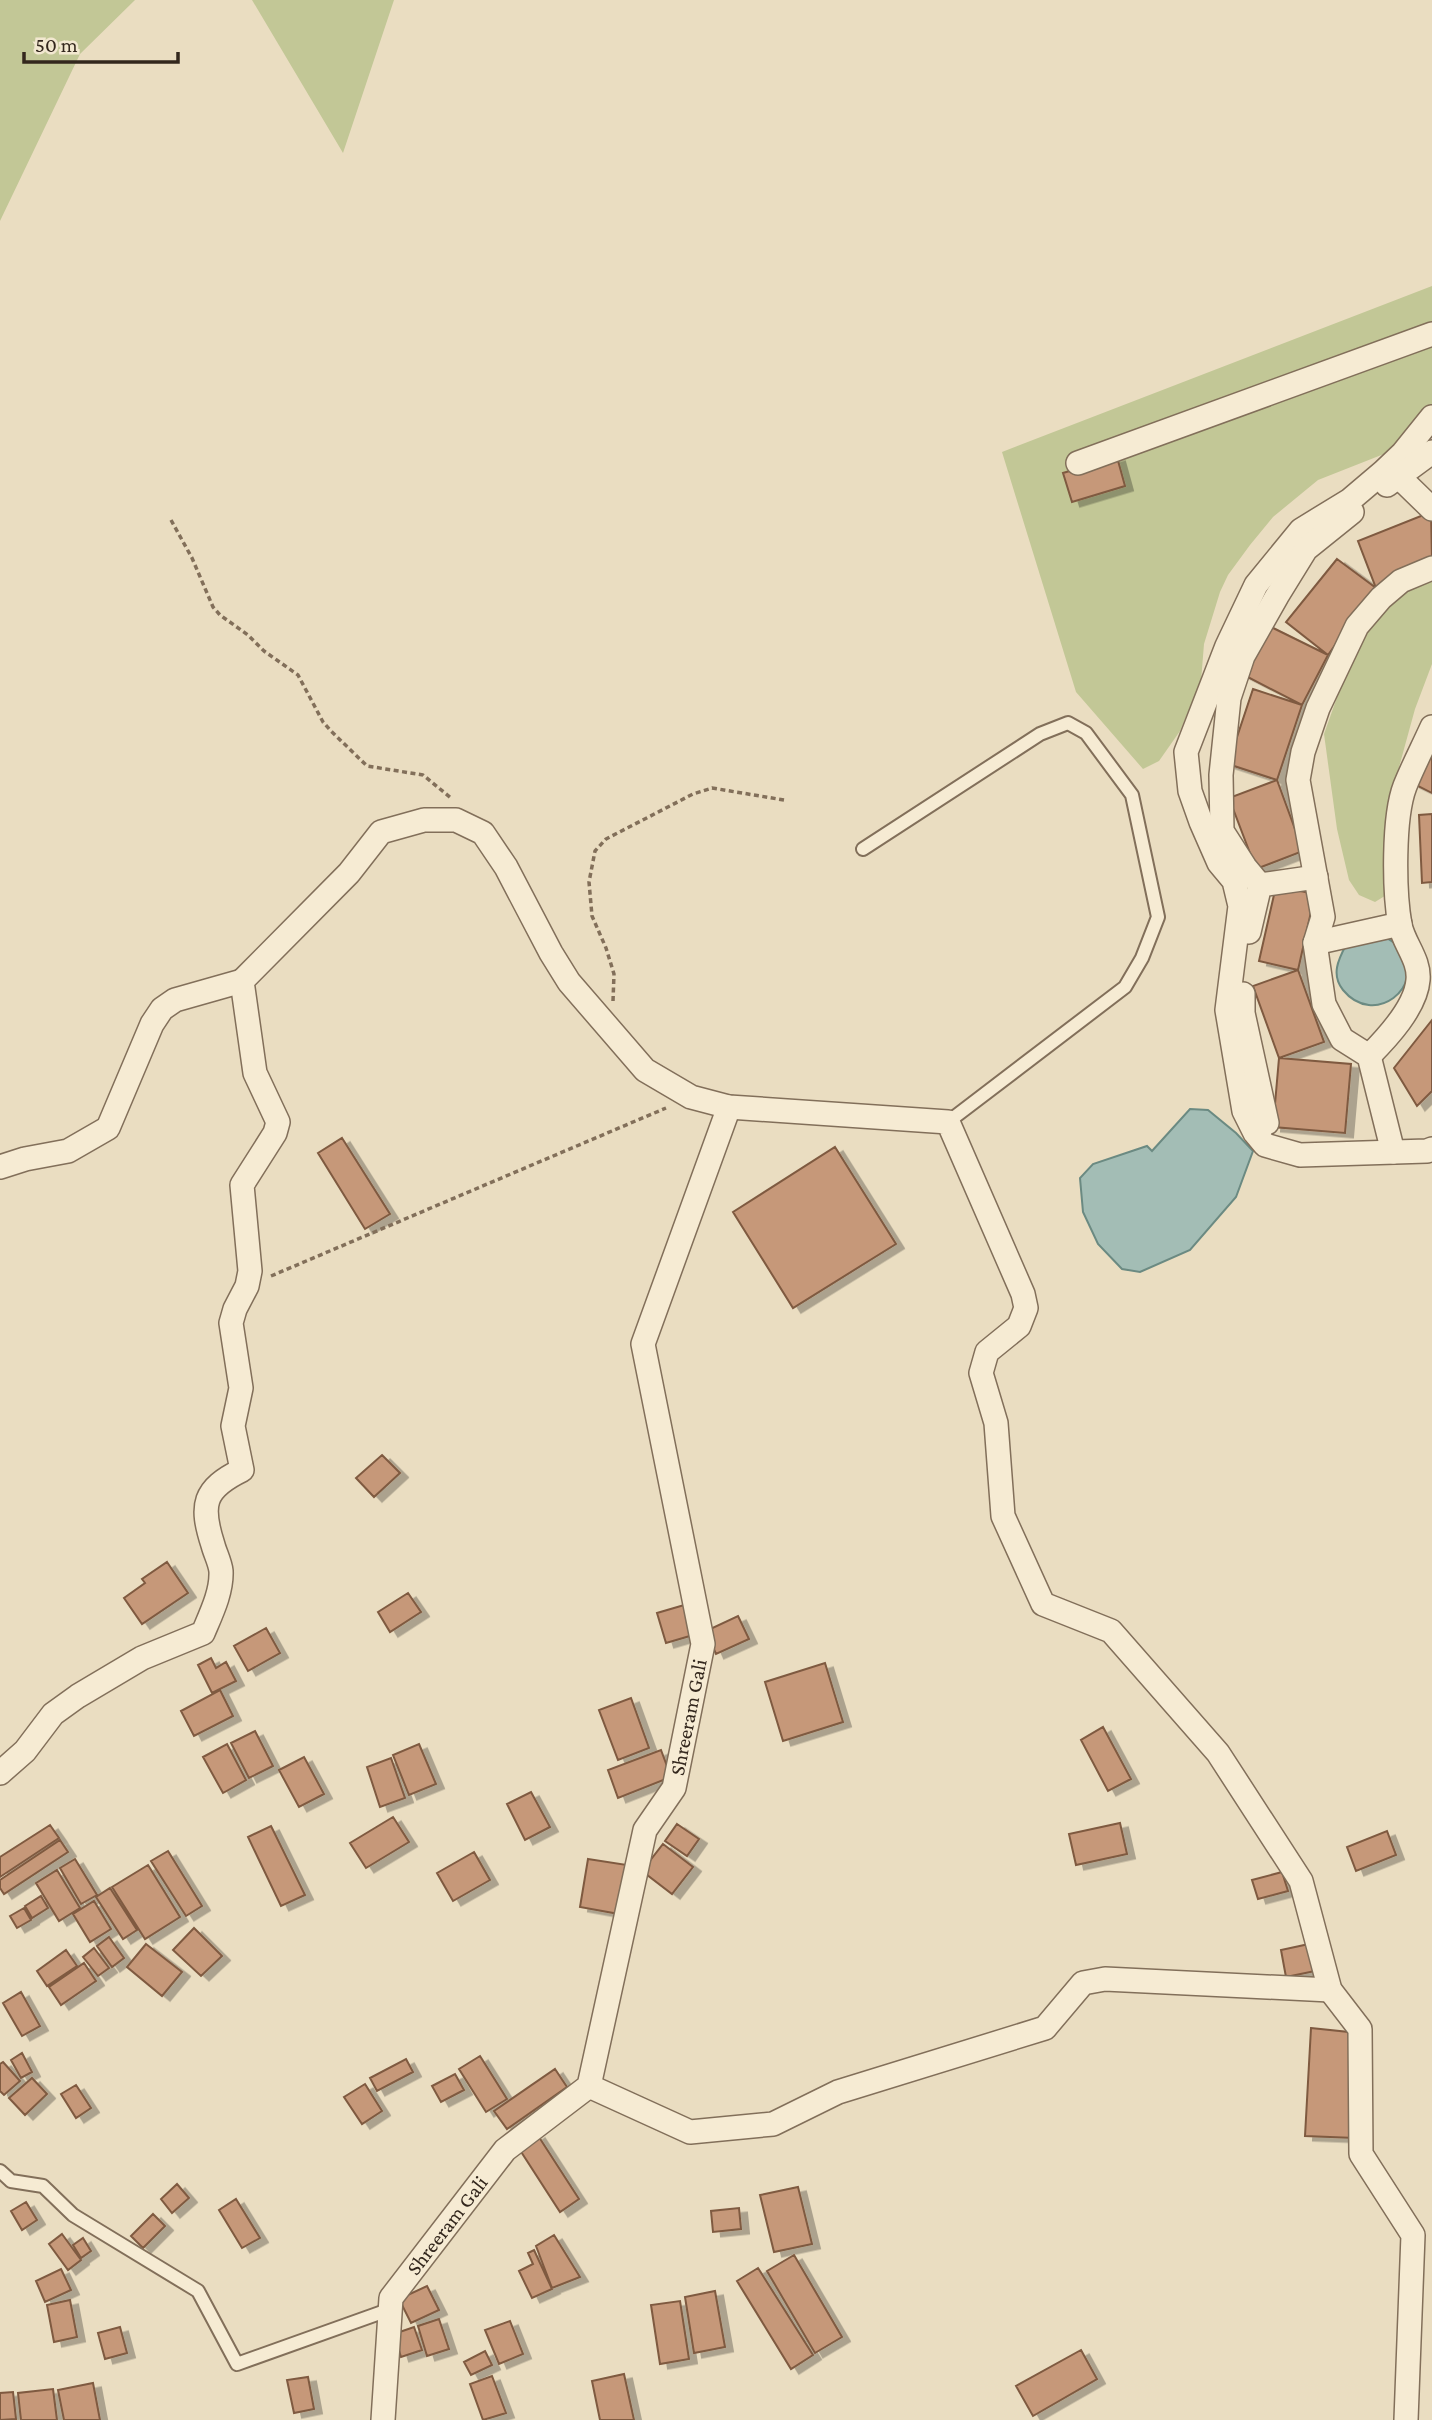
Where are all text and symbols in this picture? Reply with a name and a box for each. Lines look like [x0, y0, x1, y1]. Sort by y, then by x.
scale bar [24, 21, 178, 65]
text: 50 m [35, 33, 78, 57]
street label: Shreeram Gali [665, 1656, 712, 1778]
street label: Shreeram Gali [401, 2171, 493, 2279]

